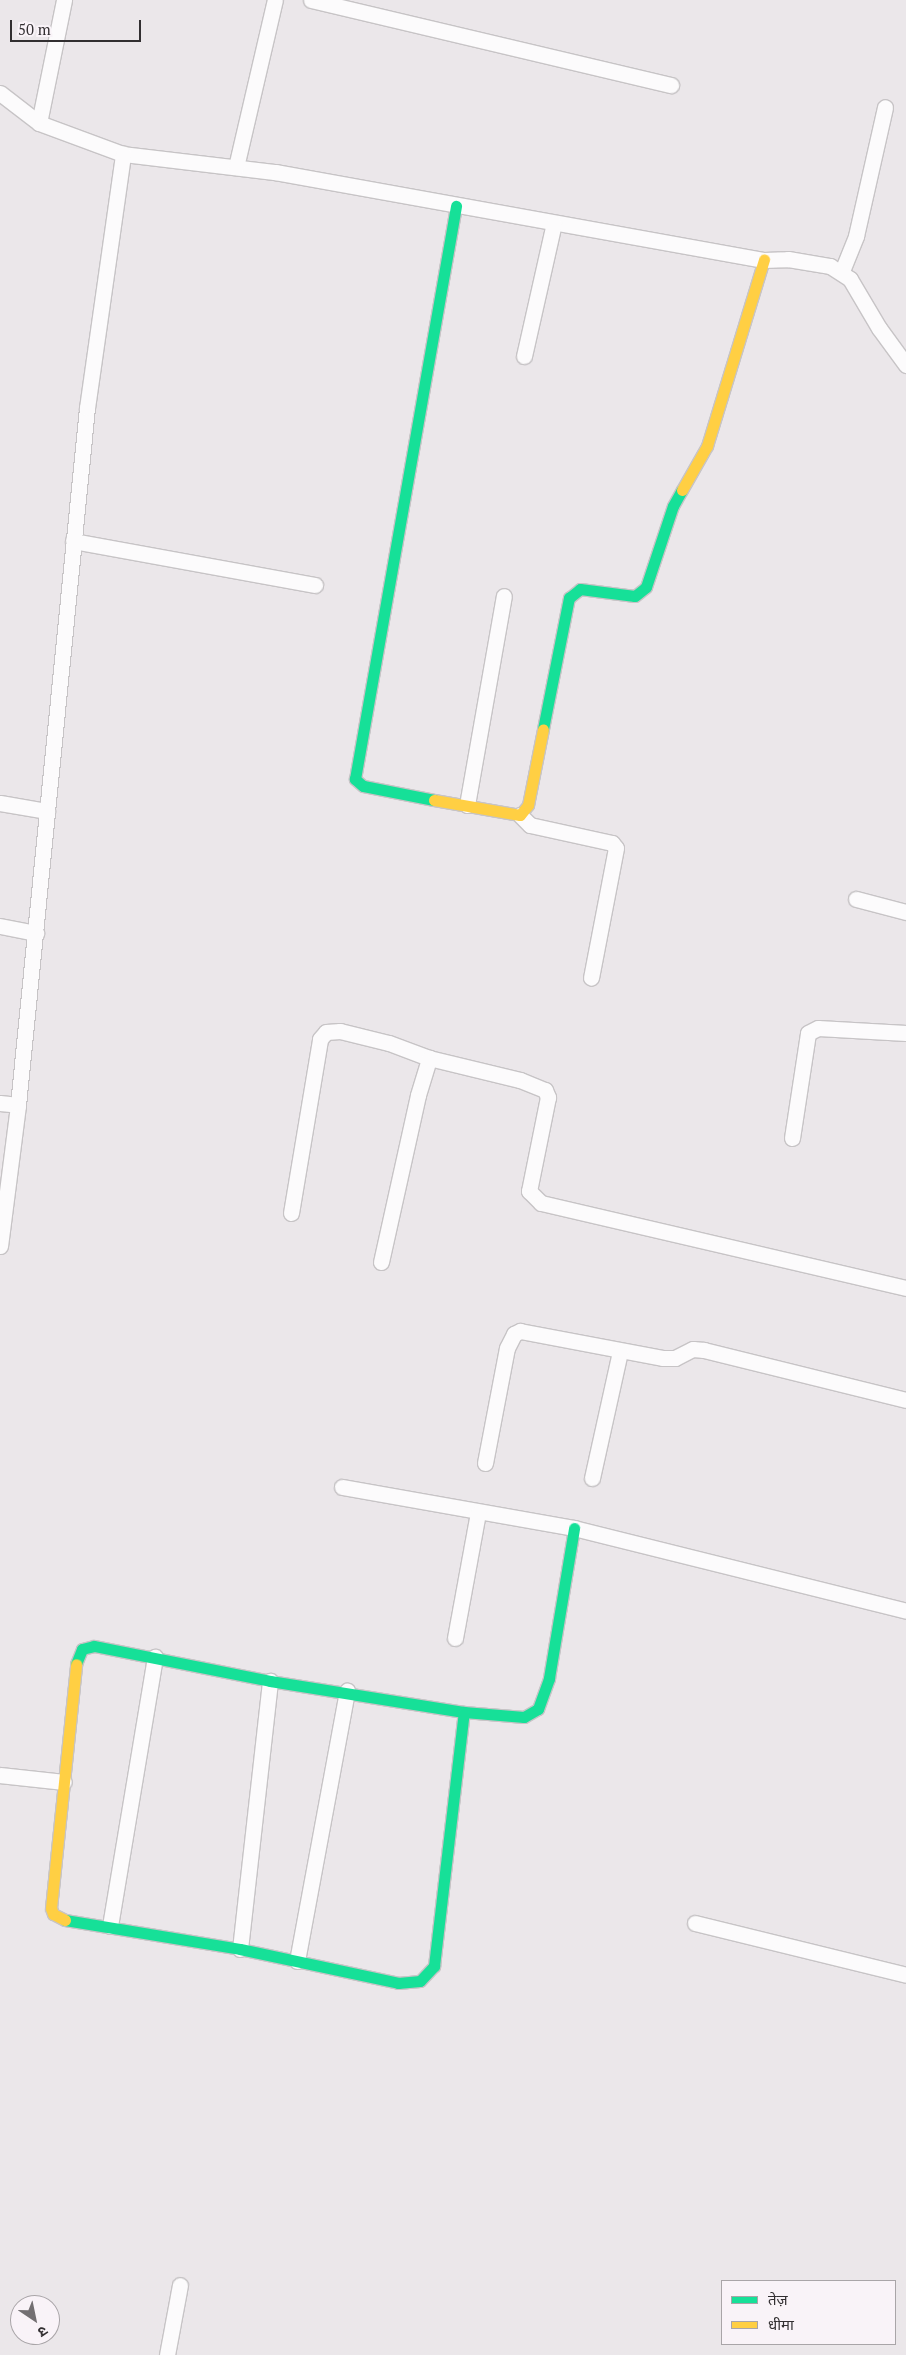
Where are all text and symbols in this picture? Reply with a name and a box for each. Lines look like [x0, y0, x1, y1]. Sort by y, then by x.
scale bar [12, 10, 144, 42]
text: 50 m [18, 19, 51, 39]
legend [721, 2280, 896, 2345]
text: तेज़ [768, 2289, 788, 2309]
north arrow [10, 2295, 60, 2345]
text: धीमा [768, 2314, 794, 2334]
text: उ [34, 2322, 52, 2342]

